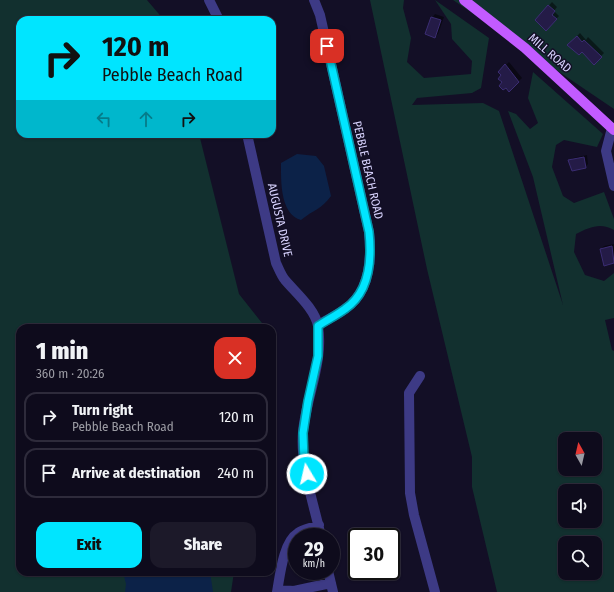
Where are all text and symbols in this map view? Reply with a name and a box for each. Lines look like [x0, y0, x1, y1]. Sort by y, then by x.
pin [310, 29, 344, 63]
text: 120 m [102, 30, 169, 63]
street label: MILL ROAD [526, 31, 574, 75]
icon: right [36, 32, 88, 84]
icon: arrive [316, 35, 338, 57]
text: Pebble Beach Road [102, 64, 243, 86]
icon: left [93, 108, 115, 130]
icon: ahead [135, 108, 157, 130]
icon: right [177, 108, 199, 130]
street label: PEBBLE BEACH ROAD [350, 119, 386, 221]
street label: AUGUSTA DRIVE [265, 182, 295, 259]
text: 1 min [36, 337, 88, 365]
button: close [214, 337, 256, 379]
text: 360 m · 20:26 [36, 366, 104, 381]
text: Turn right [72, 401, 133, 419]
icon: right [38, 406, 60, 428]
text: 120 m [219, 408, 254, 426]
text: Pebble Beach Road [72, 419, 174, 434]
north arrow [558, 432, 602, 476]
map controls [558, 432, 602, 580]
position arrow [286, 453, 328, 495]
icon: arrive [38, 462, 60, 484]
text: Arrive at destination [72, 464, 200, 482]
text: 240 m [218, 464, 254, 482]
button: sound [558, 484, 602, 528]
button: Exit [36, 522, 142, 568]
button: Share [150, 522, 256, 568]
speed limit sign: 30 [348, 528, 400, 580]
button: search [558, 536, 602, 580]
text: 29 [304, 537, 324, 561]
text: km/h [303, 558, 325, 570]

